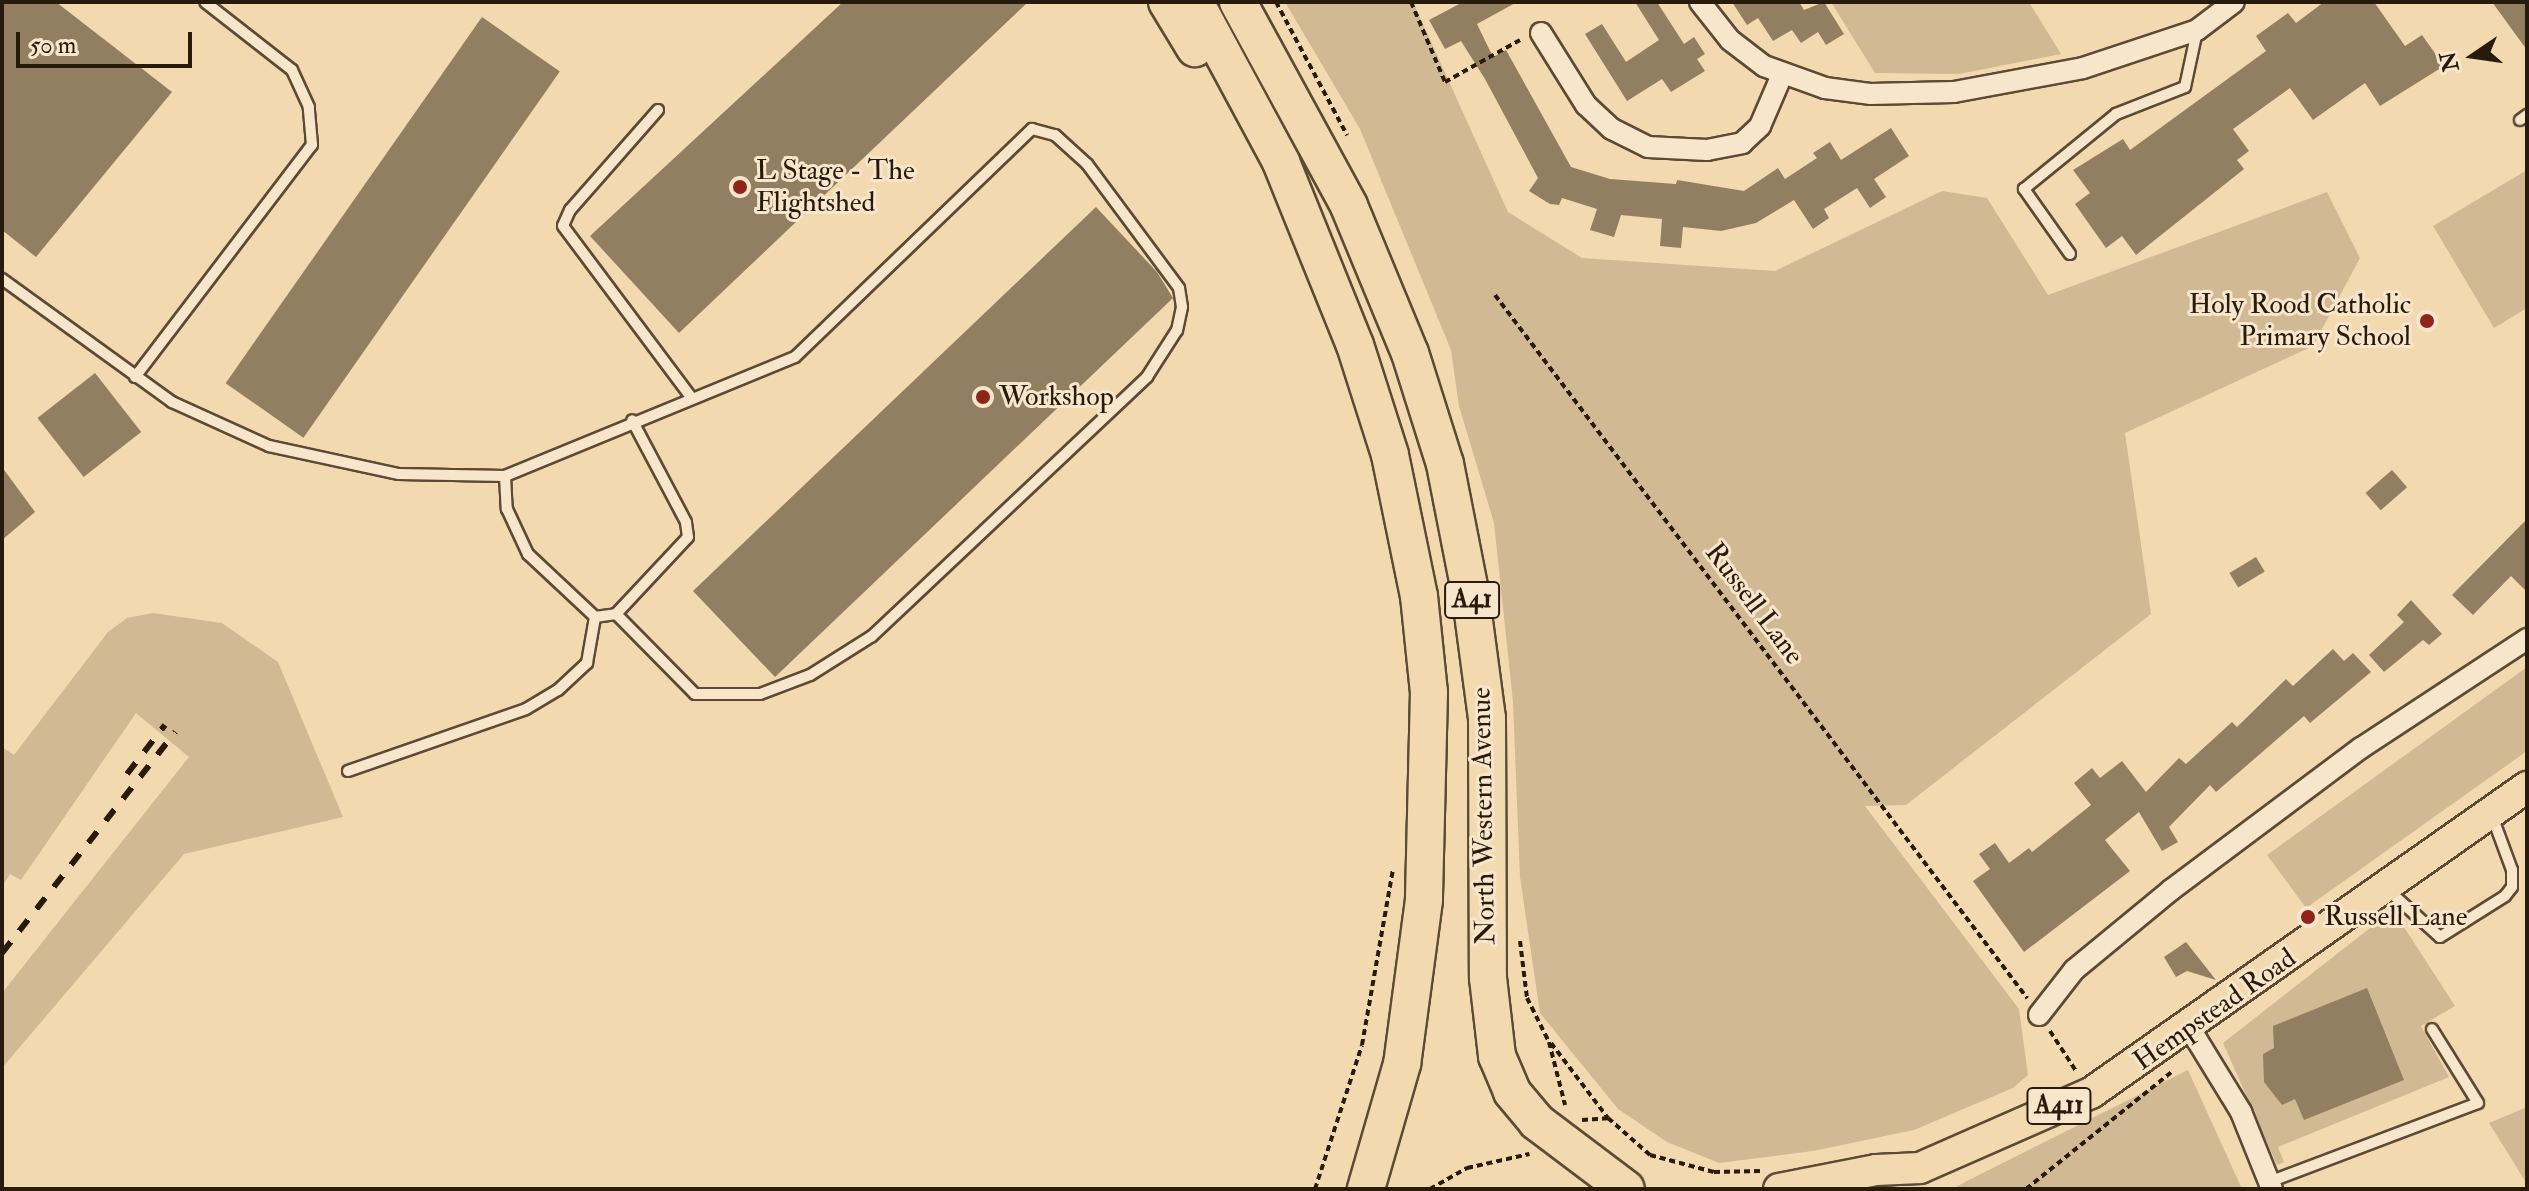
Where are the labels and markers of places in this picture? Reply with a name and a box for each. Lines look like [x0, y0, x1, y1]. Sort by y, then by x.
place label: L Stage - The Flightshed [756, 154, 915, 220]
marker: L Stage - The Flightshed [731, 178, 749, 196]
place label: Holy Rood Catholic Primary School [2189, 288, 2411, 354]
marker: Holy Rood Catholic Primary School [2418, 312, 2436, 330]
place label: Workshop [999, 380, 1114, 414]
marker: Workshop [974, 388, 992, 406]
place label: Russell Lane [2324, 900, 2467, 934]
marker: Russell Lane [2299, 908, 2317, 926]

